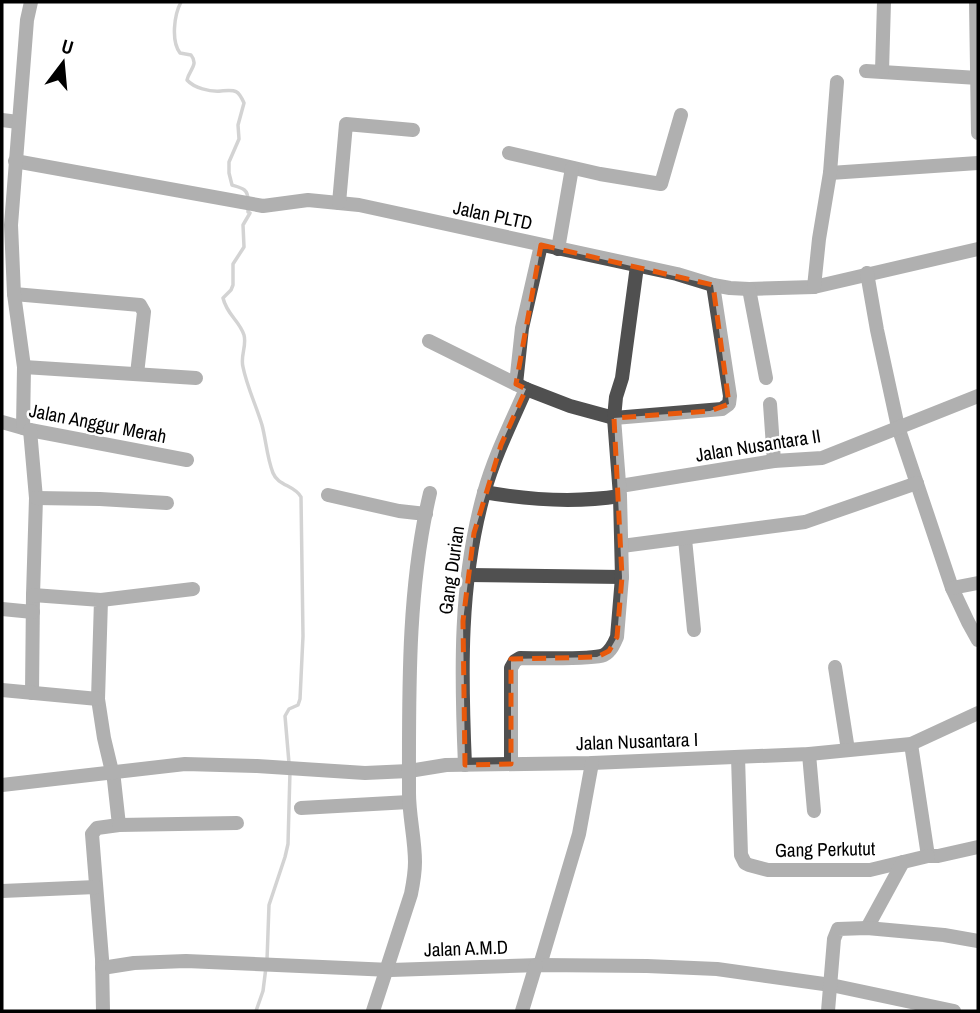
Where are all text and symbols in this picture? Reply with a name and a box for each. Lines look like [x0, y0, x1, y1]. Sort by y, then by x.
north arrow [28, 28, 98, 98]
text: U [59, 33, 77, 61]
street label: Jalan PLTD [451, 194, 535, 236]
street label: Jalan Anggur Merah [27, 397, 169, 449]
street label: Jalan Nusantara II [694, 422, 822, 468]
street label: Gang Durian [432, 524, 470, 616]
street label: Jalan Nusantara I [576, 726, 698, 756]
street label: Gang Perkutut [775, 835, 876, 863]
street label: Jalan A.M.D [424, 934, 508, 962]

